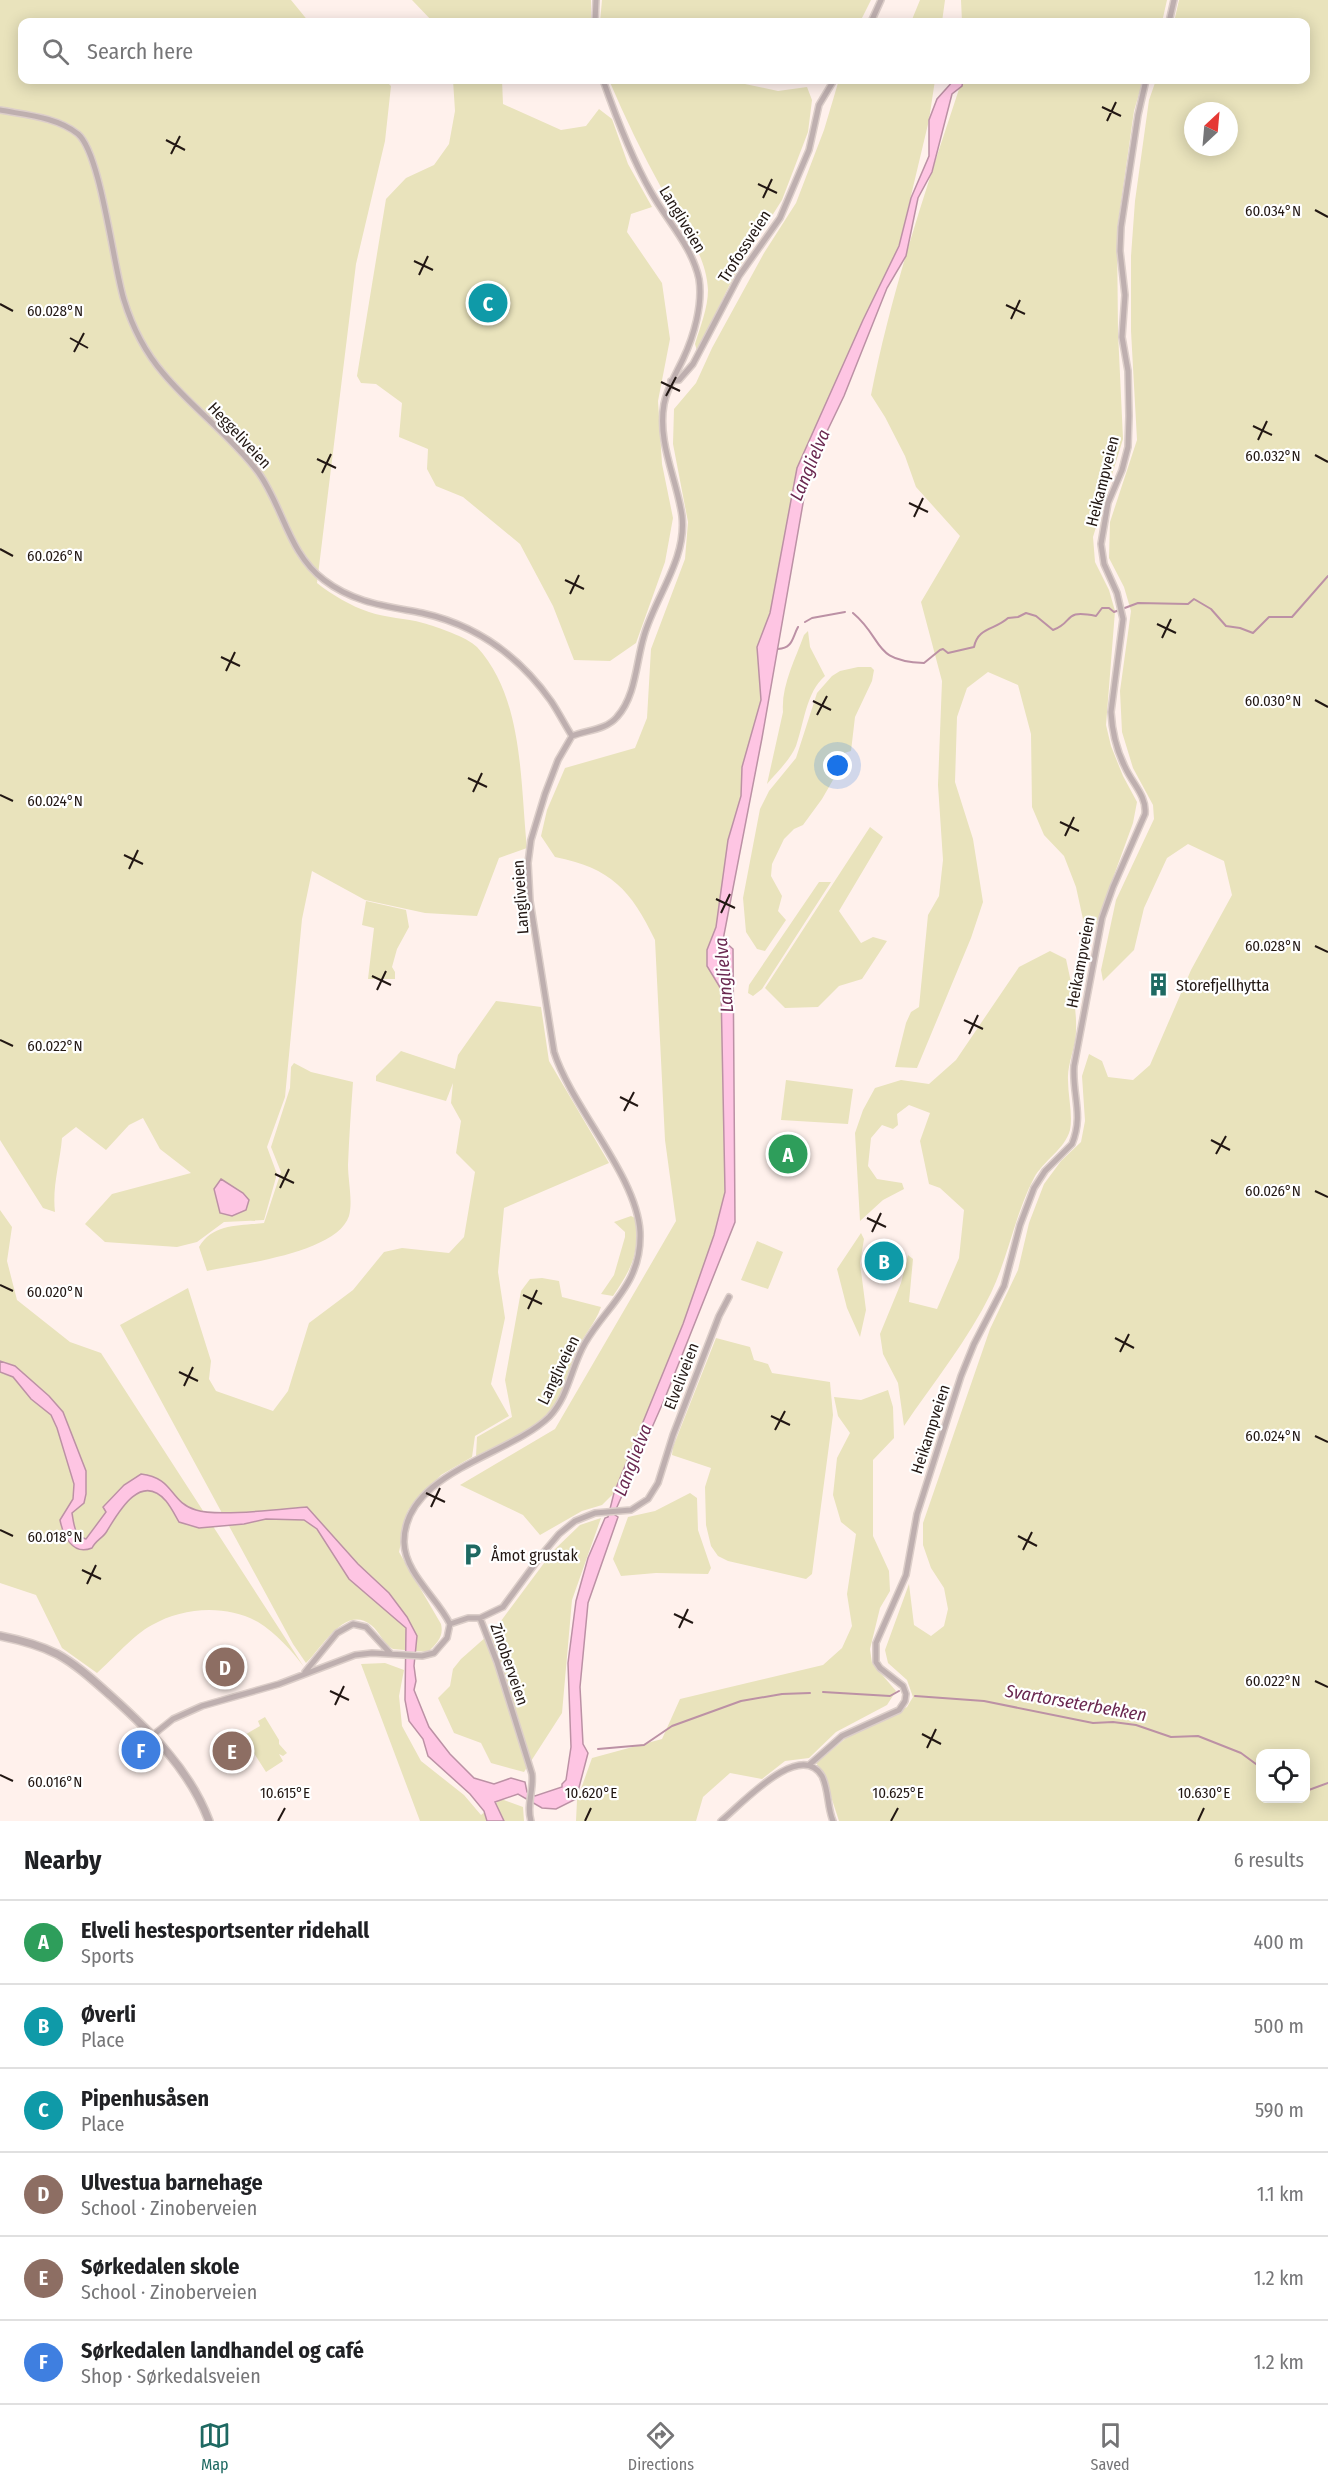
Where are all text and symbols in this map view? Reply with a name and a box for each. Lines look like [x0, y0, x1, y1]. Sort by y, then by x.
search box [18, 18, 1310, 84]
icon: search [39, 35, 72, 68]
text: Search here [87, 38, 193, 65]
north arrow [1184, 102, 1238, 156]
street label: Langliveien [655, 182, 710, 256]
text: 60.034°N [1245, 202, 1301, 220]
street label: Trofossveien [714, 207, 775, 286]
pin: C [468, 280, 508, 326]
text: 60.028°N [27, 302, 83, 320]
street label: Heggeliveien [204, 398, 275, 472]
water label: Langlielva [785, 426, 835, 504]
street label: Heikampveien [1082, 434, 1123, 528]
text: 60.032°N [1245, 447, 1301, 465]
text: 60.026°N [27, 547, 83, 565]
text: 60.030°N [1245, 692, 1301, 710]
your location [823, 751, 852, 780]
text: 60.024°N [27, 792, 83, 810]
street label: Langliveien [508, 859, 533, 935]
street label: Heikampveien [1062, 915, 1099, 1009]
water label: Langlielva [710, 937, 738, 1013]
text: 60.028°N [1245, 937, 1301, 955]
building icon: Storefjellhytta [1145, 972, 1171, 998]
place label: Storefjellhytta [1176, 976, 1269, 995]
text: 60.022°N [27, 1037, 83, 1055]
pin: A [768, 1132, 808, 1176]
text: 60.026°N [1245, 1182, 1301, 1200]
pin: B [864, 1238, 904, 1284]
text: 60.020°N [27, 1283, 83, 1301]
street label: Langliveien [534, 1333, 583, 1408]
street label: Elveliveien [660, 1340, 703, 1412]
street label: Heikampveien [907, 1382, 954, 1476]
water label: Langlielva [609, 1421, 657, 1499]
text: 60.024°N [1245, 1427, 1301, 1445]
text: 60.018°N [27, 1528, 83, 1546]
parking icon: Åmot grustak [460, 1542, 486, 1568]
place label: Åmot grustak [491, 1545, 578, 1565]
street label: Zinoberveien [487, 1621, 532, 1708]
pin: D [206, 1644, 244, 1690]
text: 60.022°N [1245, 1672, 1301, 1690]
water label: Svartorseterbekken [1003, 1680, 1148, 1726]
pin: F [122, 1728, 160, 1772]
pin: E [212, 1728, 252, 1774]
map controls [1256, 1749, 1310, 1803]
button: locate [1256, 1749, 1310, 1803]
text: 60.016°N [28, 1773, 82, 1791]
text: 10.615°E [260, 1784, 310, 1802]
text: 10.620°E [565, 1784, 617, 1802]
text: 10.625°E [872, 1784, 924, 1802]
text: 10.630°E [1178, 1784, 1230, 1802]
text: Nearby [24, 1845, 101, 1876]
text: 6 results [1234, 1848, 1304, 1872]
text: Elveli hestesportsenter ridehall [81, 1917, 369, 1944]
text: A [38, 1930, 49, 1954]
text: 400 m [1253, 1930, 1304, 1954]
text: Sports [81, 1944, 134, 1968]
text: Øverli [81, 2001, 136, 2028]
text: B [38, 2014, 49, 2038]
text: 500 m [1254, 2014, 1304, 2038]
text: Place [81, 2028, 124, 2052]
text: Pipenhusåsen [81, 2085, 209, 2112]
text: C [38, 2098, 49, 2122]
text: 590 m [1255, 2098, 1304, 2122]
text: Place [81, 2112, 124, 2136]
text: Ulvestua barnehage [81, 2169, 263, 2196]
text: D [38, 2182, 49, 2206]
text: 1.1 km [1257, 2182, 1304, 2206]
text: School · Zinoberveien [81, 2196, 257, 2220]
text: Sørkedalen skole [81, 2253, 240, 2280]
text: E [39, 2266, 48, 2290]
text: 1.2 km [1254, 2266, 1304, 2290]
text: School · Zinoberveien [81, 2280, 257, 2304]
text: Sørkedalen landhandel og café [81, 2337, 364, 2364]
text: F [39, 2350, 48, 2374]
text: 1.2 km [1254, 2350, 1304, 2374]
text: Shop · Sørkedalsveien [81, 2364, 261, 2388]
tab: Map [198, 2419, 231, 2474]
tab: Directions [628, 2419, 694, 2474]
tab: Saved [1091, 2419, 1130, 2474]

